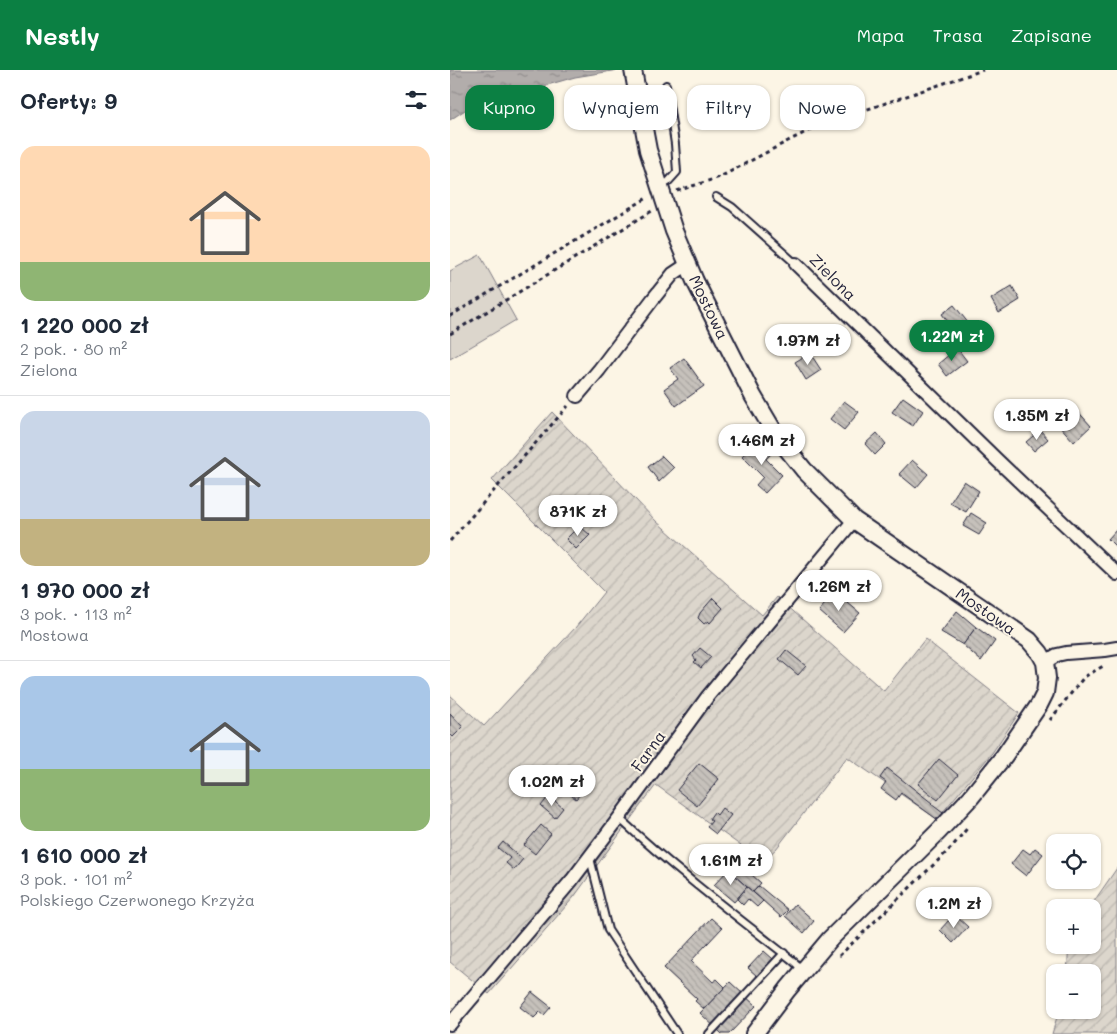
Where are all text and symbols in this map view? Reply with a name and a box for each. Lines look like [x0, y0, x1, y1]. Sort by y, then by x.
text: Nestly [25, 20, 100, 51]
text: Mapa [857, 23, 905, 47]
text: Trasa [933, 23, 983, 47]
text: Zapisane [1011, 23, 1092, 47]
chip: Kupno [465, 85, 554, 130]
chip: Wynajem [564, 85, 677, 130]
chip: Filtry [687, 85, 770, 130]
chip: Nowe [780, 85, 865, 130]
icon: filters [402, 86, 430, 114]
text: Oferty: 9 [20, 87, 117, 114]
icon: home [180, 178, 270, 268]
street label: Zielona [805, 249, 861, 305]
street label: Mostowa [685, 271, 734, 342]
text: 1 220 000 zł [20, 311, 149, 338]
pin: 1.22M zł [900, 320, 1004, 362]
pin: 1.97M zł [756, 324, 860, 366]
text: 1.22M zł [920, 325, 984, 346]
text: 1.97M zł [776, 329, 840, 350]
text: 2 pok. · 80 m² [20, 338, 127, 359]
text: Zielona [20, 359, 78, 380]
pin: 1.35M zł [985, 398, 1089, 441]
text: 1.35M zł [1005, 404, 1069, 425]
pin: 1.46M zł [710, 424, 814, 466]
text: 1.46M zł [729, 429, 795, 450]
icon: home [180, 444, 270, 534]
pin: 871K zł [532, 494, 624, 537]
text: 871K zł [550, 500, 607, 521]
pin: 1.26M zł [787, 570, 891, 612]
text: 1.26M zł [807, 575, 871, 596]
text: 1 970 000 zł [20, 576, 150, 603]
street label: Mostowa [952, 582, 1021, 639]
text: 3 pok. · 113 m² [20, 603, 132, 624]
text: Mostowa [20, 624, 89, 645]
icon: home [180, 709, 270, 799]
street label: Farna [626, 726, 670, 775]
pin: 1.02M zł [500, 764, 604, 807]
text: 1.02M zł [520, 770, 584, 791]
map controls [1046, 834, 1101, 1019]
button: locate [1046, 834, 1101, 889]
text: 1 610 000 zł [20, 841, 147, 868]
pin: 1.61M zł [679, 844, 783, 886]
text: 1.61M zł [700, 849, 762, 870]
text: 3 pok. · 101 m² [20, 868, 132, 889]
pin: 1.2M zł [908, 886, 1000, 929]
text: Polskiego Czerwonego Krzyża [20, 889, 255, 910]
text: 1.2M zł [927, 892, 981, 913]
button: + [1046, 899, 1101, 954]
button: − [1046, 964, 1101, 1019]

